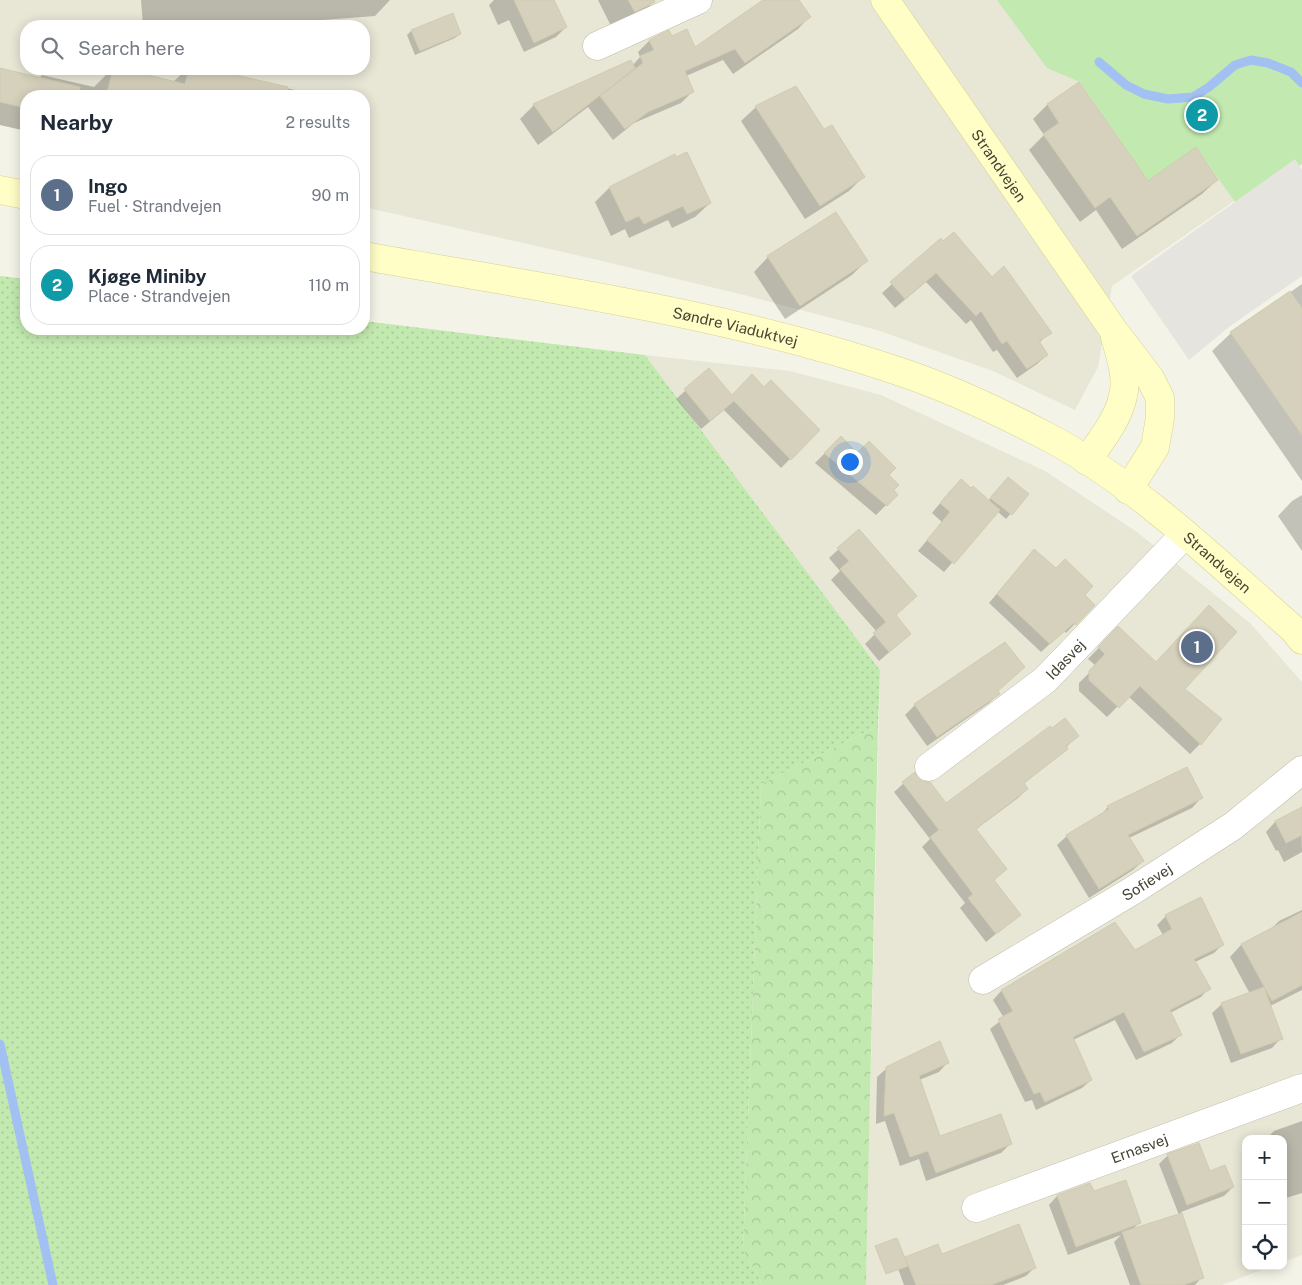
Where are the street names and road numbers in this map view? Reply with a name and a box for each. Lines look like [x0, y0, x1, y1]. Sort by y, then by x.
street label: Strandvejen [968, 126, 1030, 205]
street label: Søndre Viaduktvej [671, 303, 800, 349]
street label: Strandvejen [1180, 528, 1255, 596]
street label: Idasvej [1042, 636, 1088, 683]
street label: Sofievej [1119, 859, 1175, 904]
street label: Ernasvej [1109, 1130, 1170, 1166]

